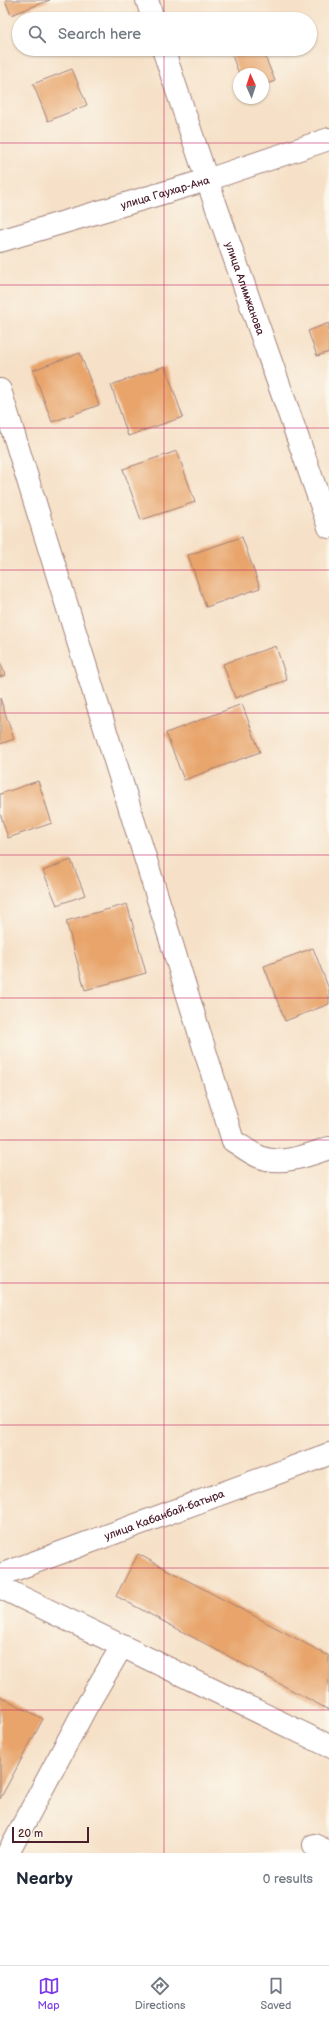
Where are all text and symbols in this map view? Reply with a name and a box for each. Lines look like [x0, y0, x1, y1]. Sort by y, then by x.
search box [12, 12, 317, 56]
icon: search [26, 23, 48, 45]
text: Search here [58, 25, 141, 44]
north arrow [233, 68, 269, 104]
street label: улица Гаухар-Ана [119, 173, 212, 212]
street label: улица Алимжанова [223, 240, 268, 337]
street label: улица Кабанбай-батыра [102, 1486, 227, 1543]
scale bar [12, 1825, 89, 1844]
text: 20 m [18, 1827, 43, 1840]
text: Nearby [16, 1869, 73, 1889]
text: 0 results [263, 1871, 313, 1887]
tab: Map [38, 1975, 60, 2012]
tab: Directions [135, 1975, 185, 2012]
tab: Saved [261, 1975, 291, 2012]

